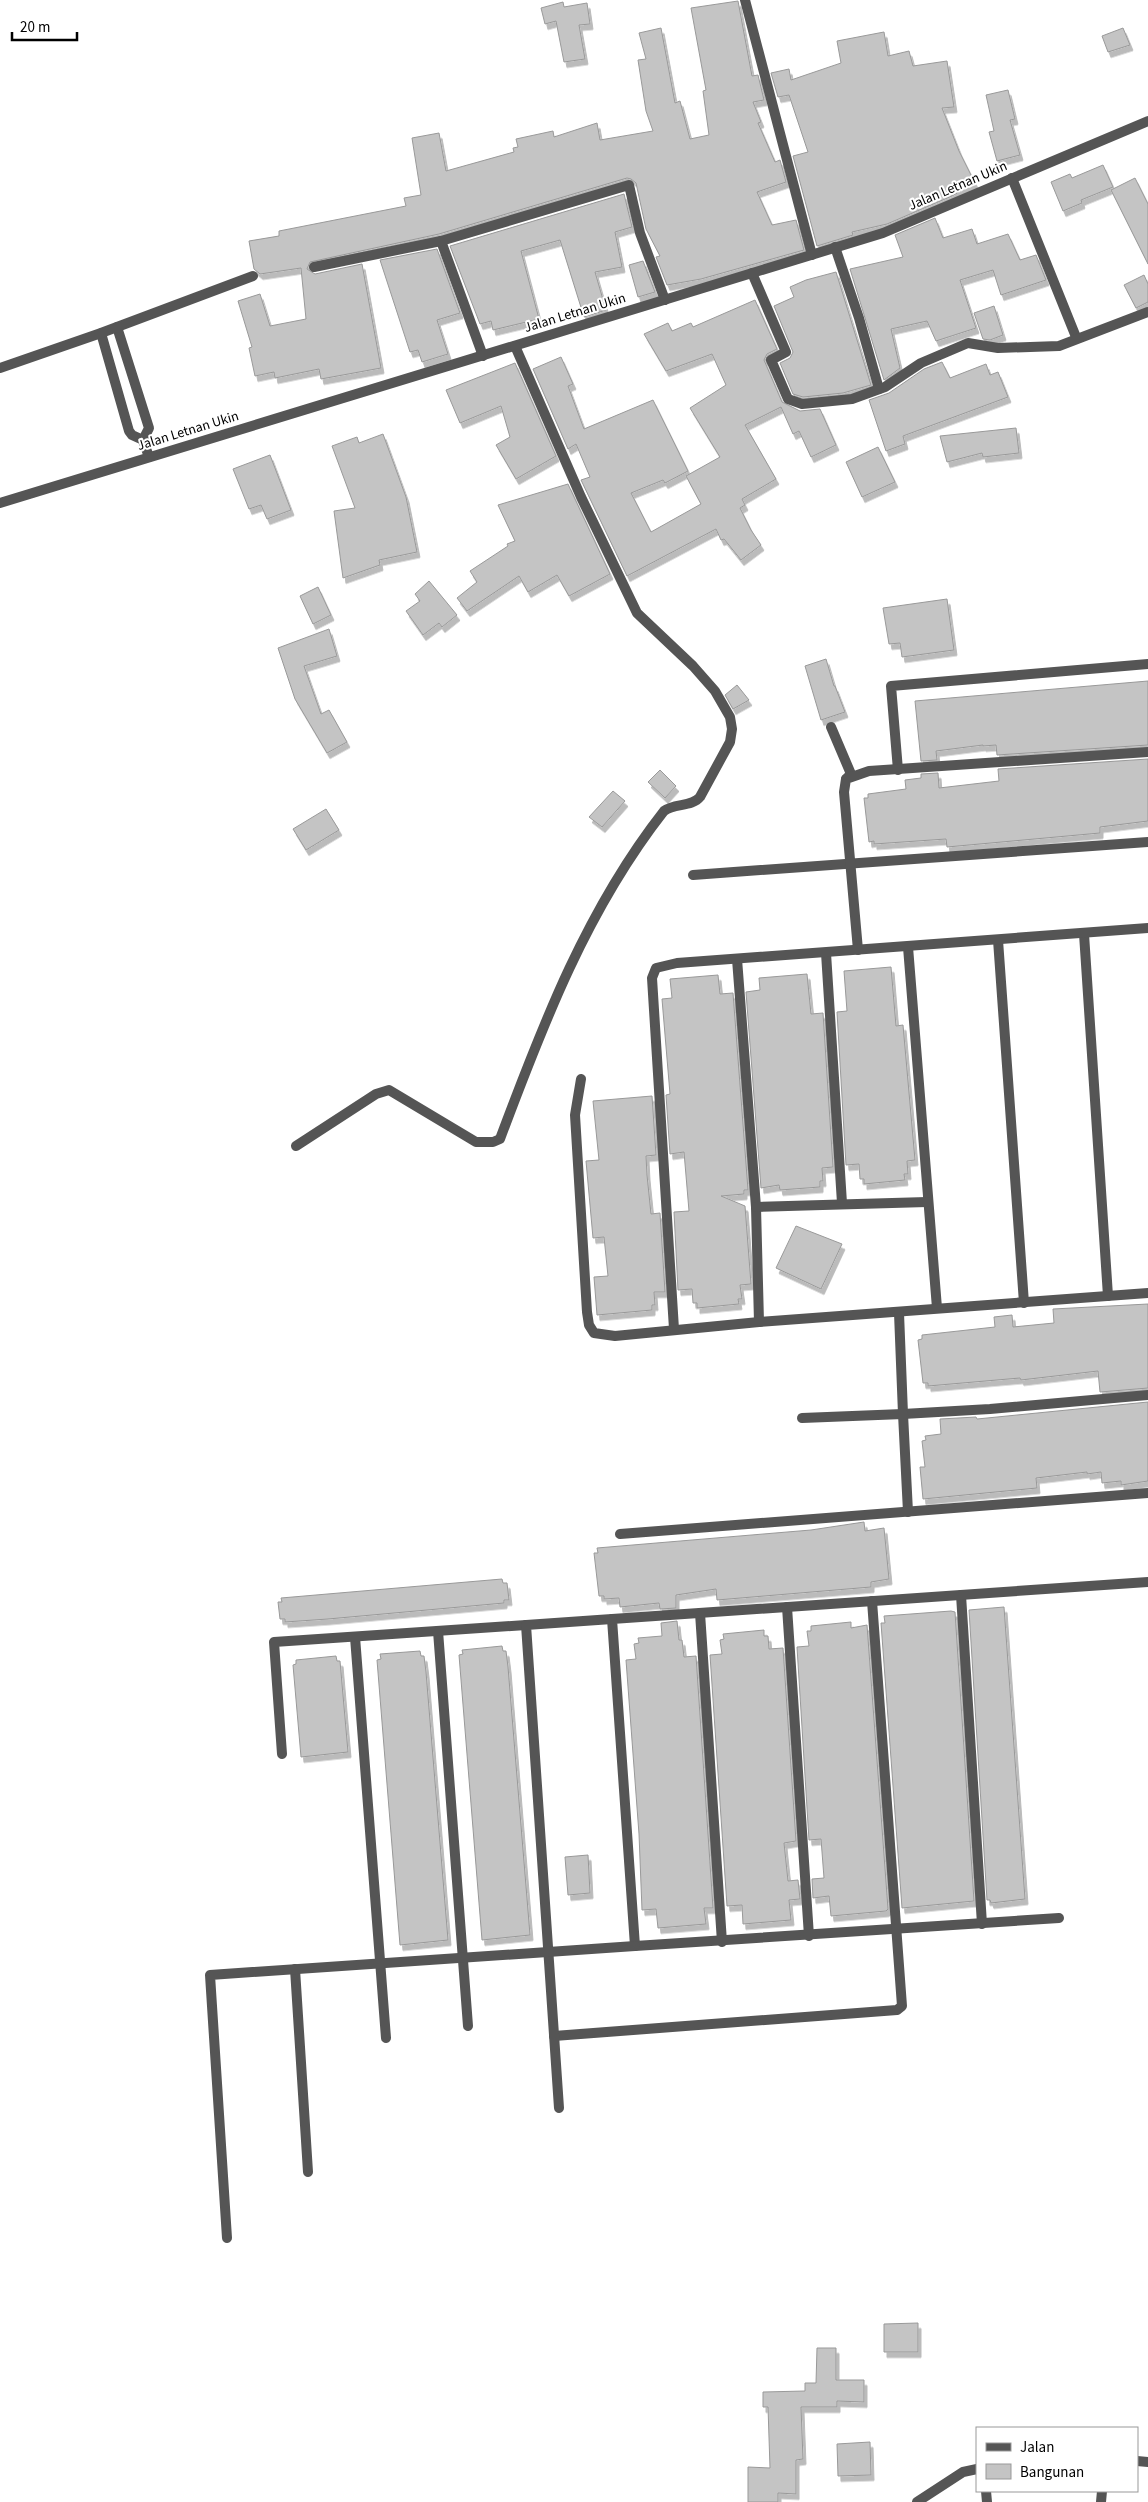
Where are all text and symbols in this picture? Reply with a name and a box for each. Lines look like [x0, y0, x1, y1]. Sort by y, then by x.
scale bar [12, 10, 78, 42]
text: 20 m [20, 17, 50, 38]
street label: Jalan Letnan Ukin [906, 156, 1010, 216]
street label: Jalan Letnan Ukin [522, 288, 628, 338]
street label: Jalan Letnan Ukin [135, 406, 241, 456]
legend [976, 2427, 1138, 2492]
text: Jalan [1020, 2437, 1054, 2458]
text: Bangunan [1020, 2462, 1084, 2483]

